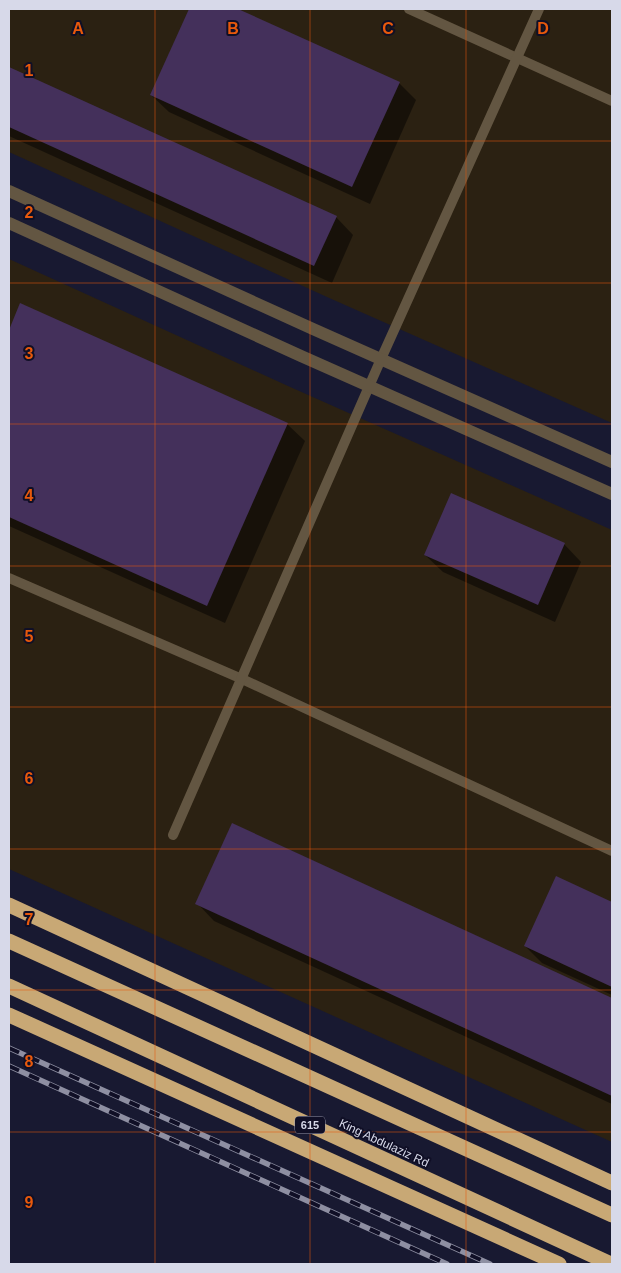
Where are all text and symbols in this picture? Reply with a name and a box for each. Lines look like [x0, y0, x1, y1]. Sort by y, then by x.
text: A [72, 20, 84, 37]
text: B [227, 20, 239, 37]
text: C [382, 20, 394, 37]
text: D [537, 20, 549, 37]
text: 1 [25, 62, 34, 79]
text: 2 [25, 204, 34, 221]
text: 3 [25, 345, 34, 362]
text: 4 [25, 487, 34, 504]
text: 5 [25, 628, 34, 645]
text: 6 [25, 770, 34, 787]
text: 7 [25, 911, 34, 928]
text: 8 [25, 1053, 34, 1070]
road number: 615 [295, 1116, 325, 1134]
street label: King Abdulaziz Rd [337, 1116, 431, 1170]
text: 9 [25, 1194, 34, 1211]

